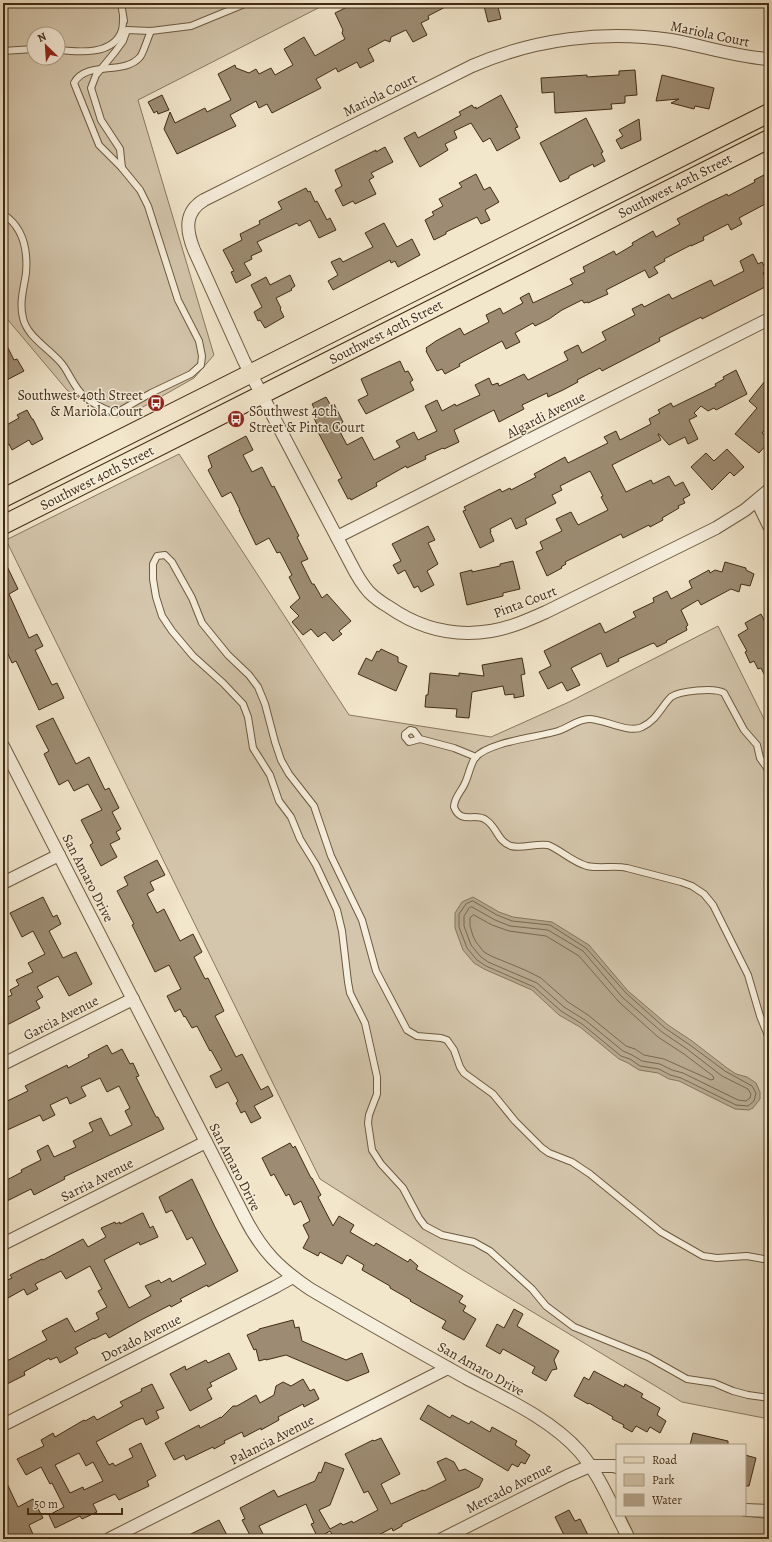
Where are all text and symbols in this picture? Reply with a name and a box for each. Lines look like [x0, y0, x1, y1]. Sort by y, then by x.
street label: Mariola Court [669, 16, 752, 52]
north arrow [26, 26, 66, 66]
text: N [35, 29, 49, 46]
street label: Mariola Court [340, 69, 421, 121]
street label: Southwest 40th Street [615, 149, 736, 223]
street label: Southwest 40th Street [326, 295, 447, 369]
place label: Southwest 40th Street & Mariola Court [17, 386, 143, 421]
street label: Algardi Avenue [503, 387, 589, 443]
bus stop icon: Southwest 40th Street & Mariola Court [146, 393, 166, 413]
place label: Southwest 40th Street & Pinta Court [249, 402, 365, 437]
bus stop icon: Southwest 40th Street & Pinta Court [226, 409, 246, 429]
street label: Southwest 40th Street [37, 441, 158, 515]
street label: Pinta Court [491, 581, 560, 623]
street label: San Amaro Drive [58, 831, 118, 925]
street label: Garcia Avenue [20, 991, 102, 1045]
street label: San Amaro Drive [205, 1120, 265, 1214]
street label: Sarria Avenue [57, 1154, 137, 1206]
street label: Dorado Avenue [98, 1310, 184, 1366]
street label: San Amaro Drive [434, 1337, 528, 1401]
street label: Palancia Avenue [226, 1411, 318, 1469]
legend [616, 1444, 746, 1516]
text: Road [652, 1452, 678, 1468]
street label: Mercado Avenue [463, 1458, 555, 1518]
text: Park [652, 1472, 675, 1488]
scale bar [28, 1490, 122, 1516]
text: Water [651, 1492, 682, 1508]
text: 50 m [34, 1496, 58, 1512]

